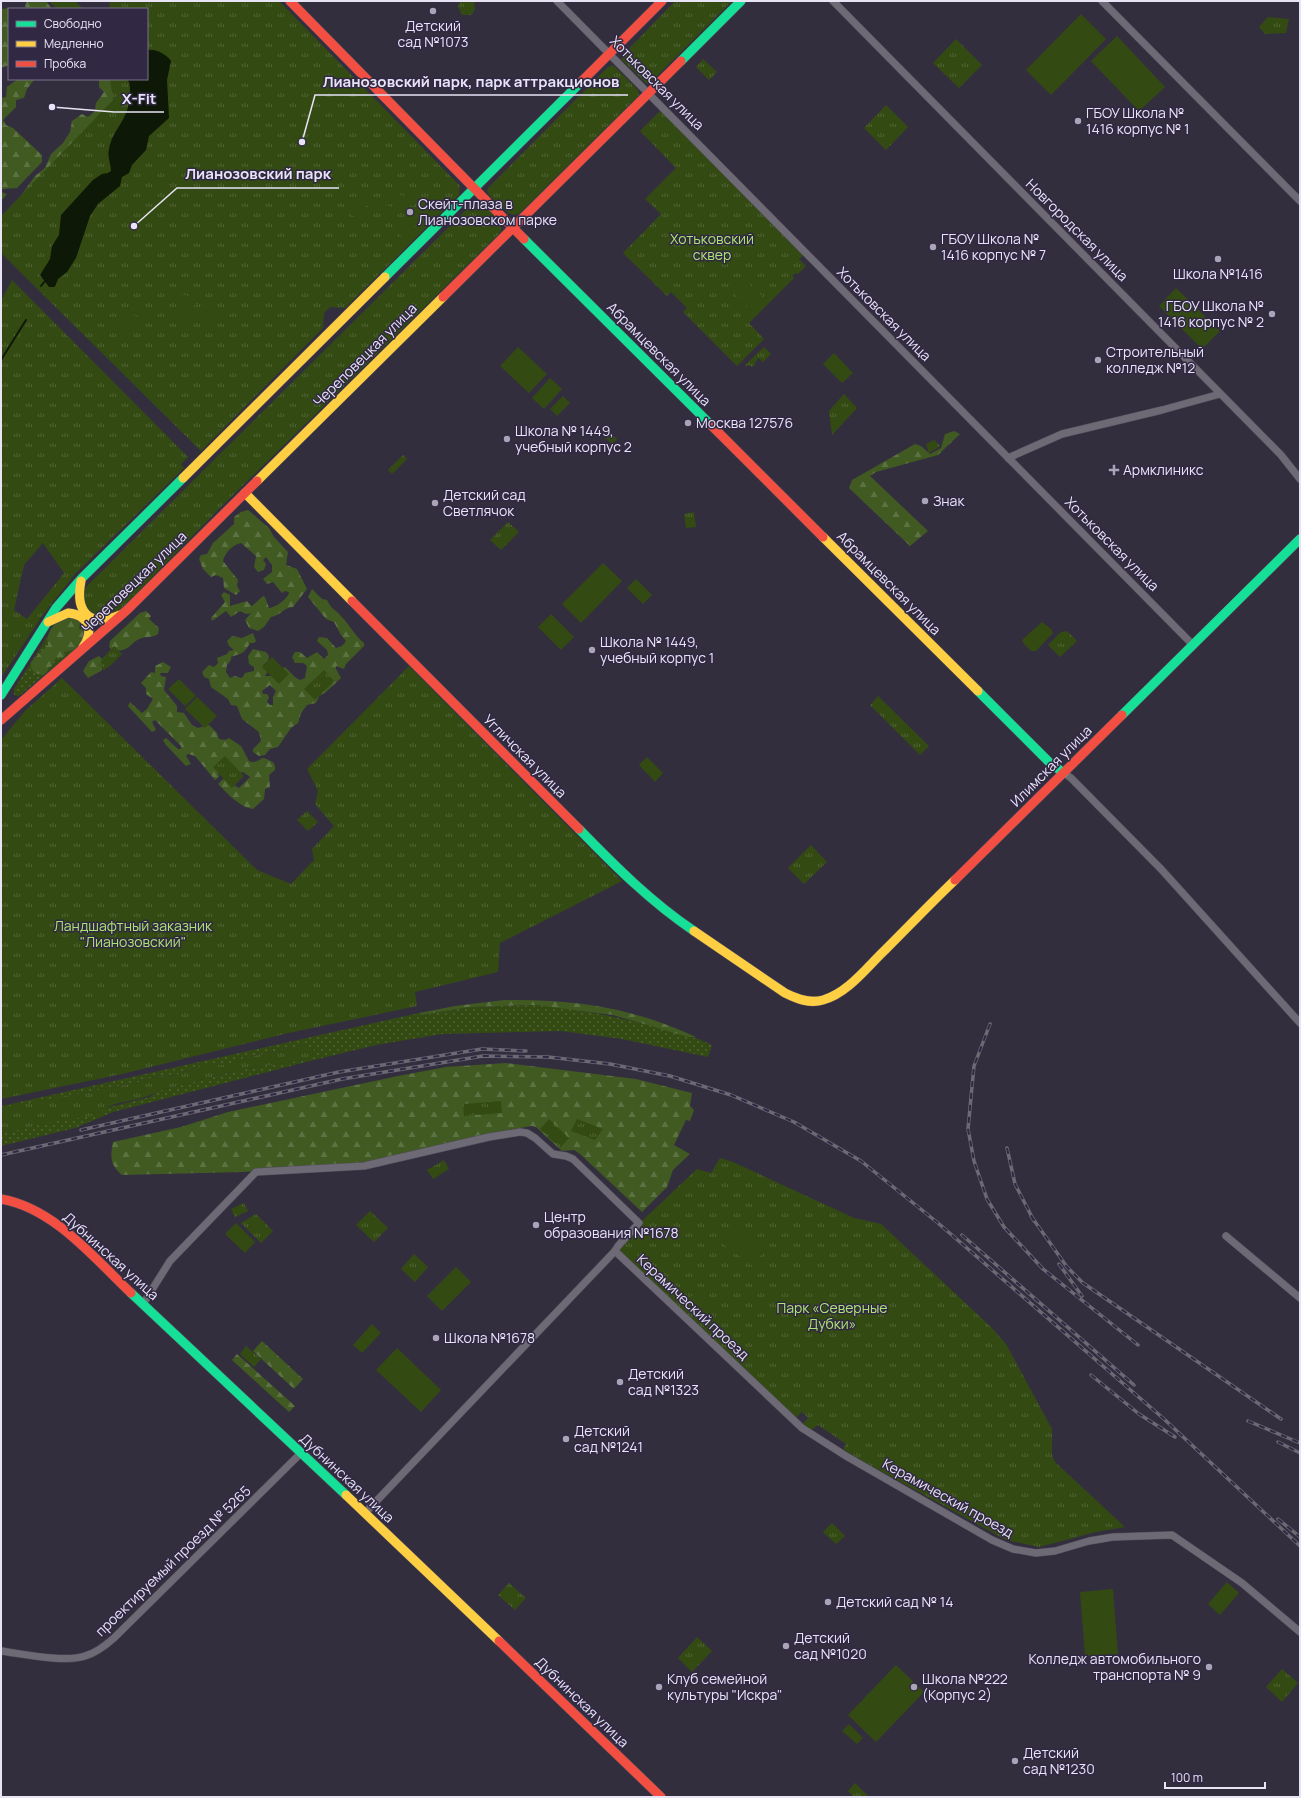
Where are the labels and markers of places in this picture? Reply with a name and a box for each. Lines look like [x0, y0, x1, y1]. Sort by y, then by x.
marker: Детский сад №1073 [428, 6, 438, 16]
place label: Детский сад №1073 [398, 16, 468, 51]
callout: Лианозовский парк, парк аттракционов [315, 68, 628, 95]
callout: X-Fit [114, 85, 164, 112]
place label: ГБОУ Школа № 1416 корпус № 1 [1086, 103, 1189, 138]
marker: ГБОУ Школа № 1416 корпус № 1 [1073, 116, 1083, 126]
callout: Лианозовский парк [177, 161, 339, 188]
place label: Скейт-плаза в Лианозовском парке [418, 194, 557, 229]
marker: Скейт-плаза в Лианозовском парке [405, 207, 415, 217]
place label: ГБОУ Школа № 1416 корпус № 7 [941, 229, 1046, 264]
marker: ГБОУ Школа № 1416 корпус № 7 [928, 242, 938, 252]
marker: Школа №1416 [1213, 254, 1223, 264]
place label: Школа №1416 [1173, 264, 1263, 283]
place label: ГБОУ Школа № 1416 корпус № 2 [1158, 296, 1264, 331]
marker: ГБОУ Школа № 1416 корпус № 2 [1267, 309, 1277, 319]
place label: Строительный колледж №12 [1106, 342, 1204, 377]
marker: Строительный колледж №12 [1093, 355, 1103, 365]
place label: Москва 127576 [696, 413, 793, 432]
marker: Москва 127576 [683, 418, 693, 428]
place label: Школа № 1449, учебный корпус 2 [515, 421, 632, 456]
marker: Школа № 1449, учебный корпус 2 [502, 434, 512, 444]
place label: Армклиникс [1123, 460, 1204, 479]
marker: Армклиникс [1108, 464, 1120, 476]
place label: Детский сад Светлячок [443, 485, 526, 520]
place label: Знак [933, 491, 965, 510]
marker: Знак [920, 496, 930, 506]
marker: Детский сад Светлячок [430, 498, 440, 508]
place label: Школа № 1449, учебный корпус 1 [600, 632, 714, 667]
marker: Школа № 1449, учебный корпус 1 [587, 645, 597, 655]
place label: Центр образования №1678 [544, 1207, 679, 1242]
marker: Центр образования №1678 [531, 1220, 541, 1230]
place label: Школа №1678 [444, 1328, 535, 1347]
marker: Школа №1678 [431, 1333, 441, 1343]
place label: Детский сад №1323 [628, 1364, 699, 1399]
marker: Детский сад №1323 [615, 1377, 625, 1387]
place label: Детский сад №1241 [574, 1421, 643, 1456]
marker: Детский сад №1241 [561, 1434, 571, 1444]
place label: Детский сад № 14 [836, 1592, 953, 1611]
marker: Детский сад № 14 [823, 1597, 833, 1607]
place label: Детский сад №1020 [794, 1628, 867, 1663]
marker: Детский сад №1020 [781, 1641, 791, 1651]
place label: Колледж автомобильного транспорта № 9 [1029, 1649, 1201, 1684]
marker: Колледж автомобильного транспорта № 9 [1204, 1662, 1214, 1672]
place label: Клуб семейной культуры "Искра" [667, 1669, 782, 1704]
place label: Школа №222 (Корпус 2) [922, 1669, 1008, 1704]
marker: Клуб семейной культуры "Искра" [654, 1682, 664, 1692]
marker: Школа №222 (Корпус 2) [909, 1682, 919, 1692]
place label: Детский сад №1230 [1023, 1743, 1095, 1778]
marker: Детский сад №1230 [1010, 1756, 1020, 1766]

